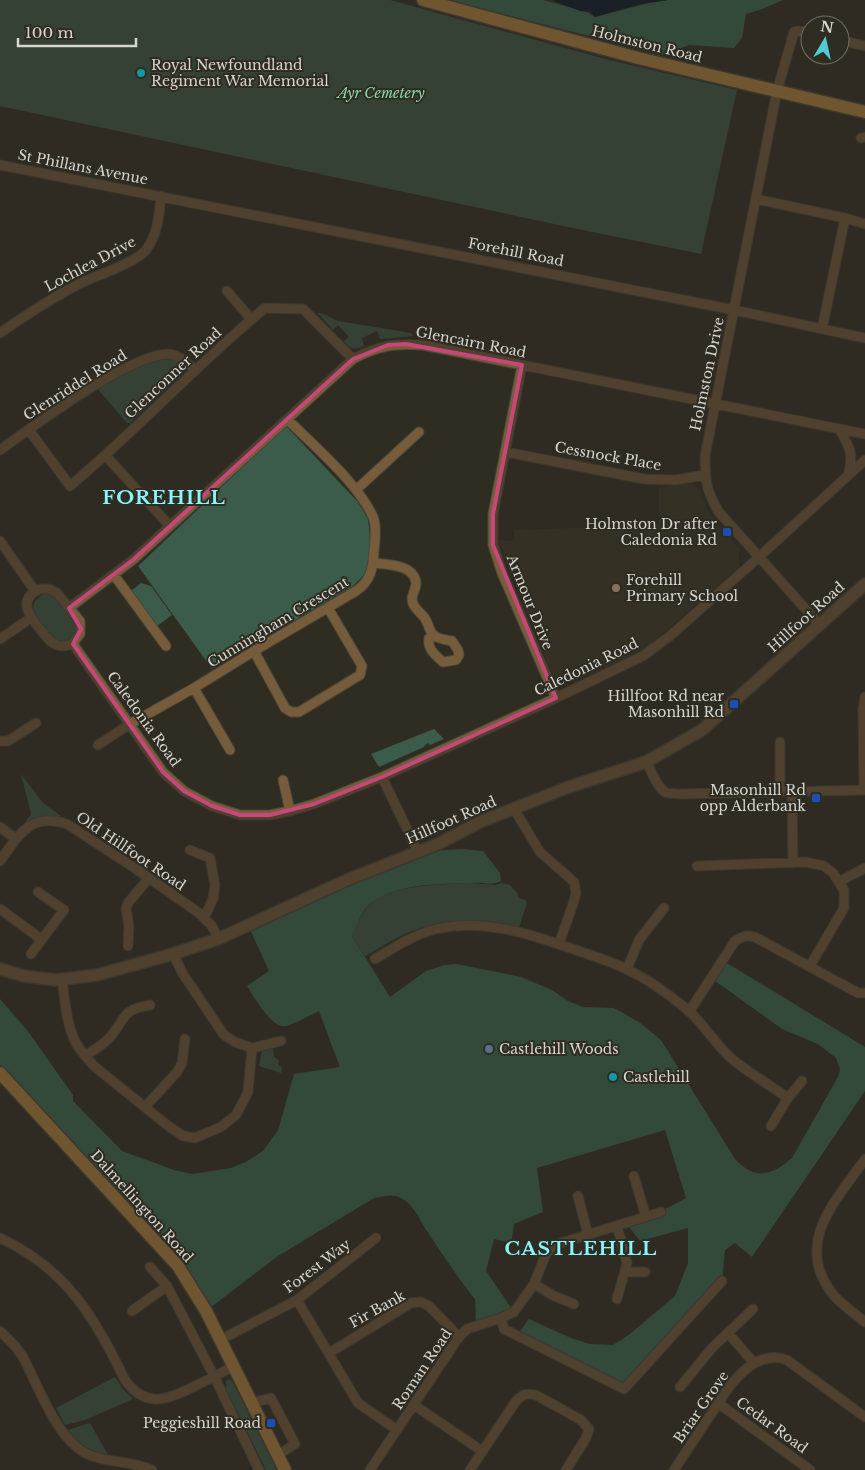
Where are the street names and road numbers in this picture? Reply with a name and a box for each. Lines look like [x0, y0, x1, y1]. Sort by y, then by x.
street label: Holmston Road [590, 22, 705, 67]
street label: St Phillans Avenue [17, 146, 149, 188]
street label: Lochlea Drive [41, 232, 139, 296]
street label: Forehill Road [467, 234, 566, 270]
street label: Holmston Drive [686, 316, 728, 432]
street label: Glencairn Road [414, 322, 528, 362]
street label: Glenconner Road [121, 323, 226, 423]
street label: Glenriddel Road [20, 346, 131, 424]
street label: Cessnock Place [553, 438, 663, 474]
street label: Armour Drive [502, 551, 557, 652]
street label: Cunningham Crescent [204, 572, 353, 671]
street label: Hillfoot Road [764, 577, 849, 656]
street label: Caledonia Road [531, 634, 641, 700]
street label: Caledonia Road [103, 668, 185, 771]
street label: Hillfoot Road [403, 792, 500, 848]
street label: Old Hillfoot Road [73, 808, 190, 895]
street label: Dalmellington Road [87, 1146, 198, 1266]
street label: Forest Way [280, 1235, 354, 1297]
street label: Fir Bank [346, 1286, 408, 1332]
street label: Roman Road [388, 1325, 456, 1413]
street label: Briar Grove [670, 1367, 732, 1447]
street label: Cedar Road [733, 1393, 812, 1457]

